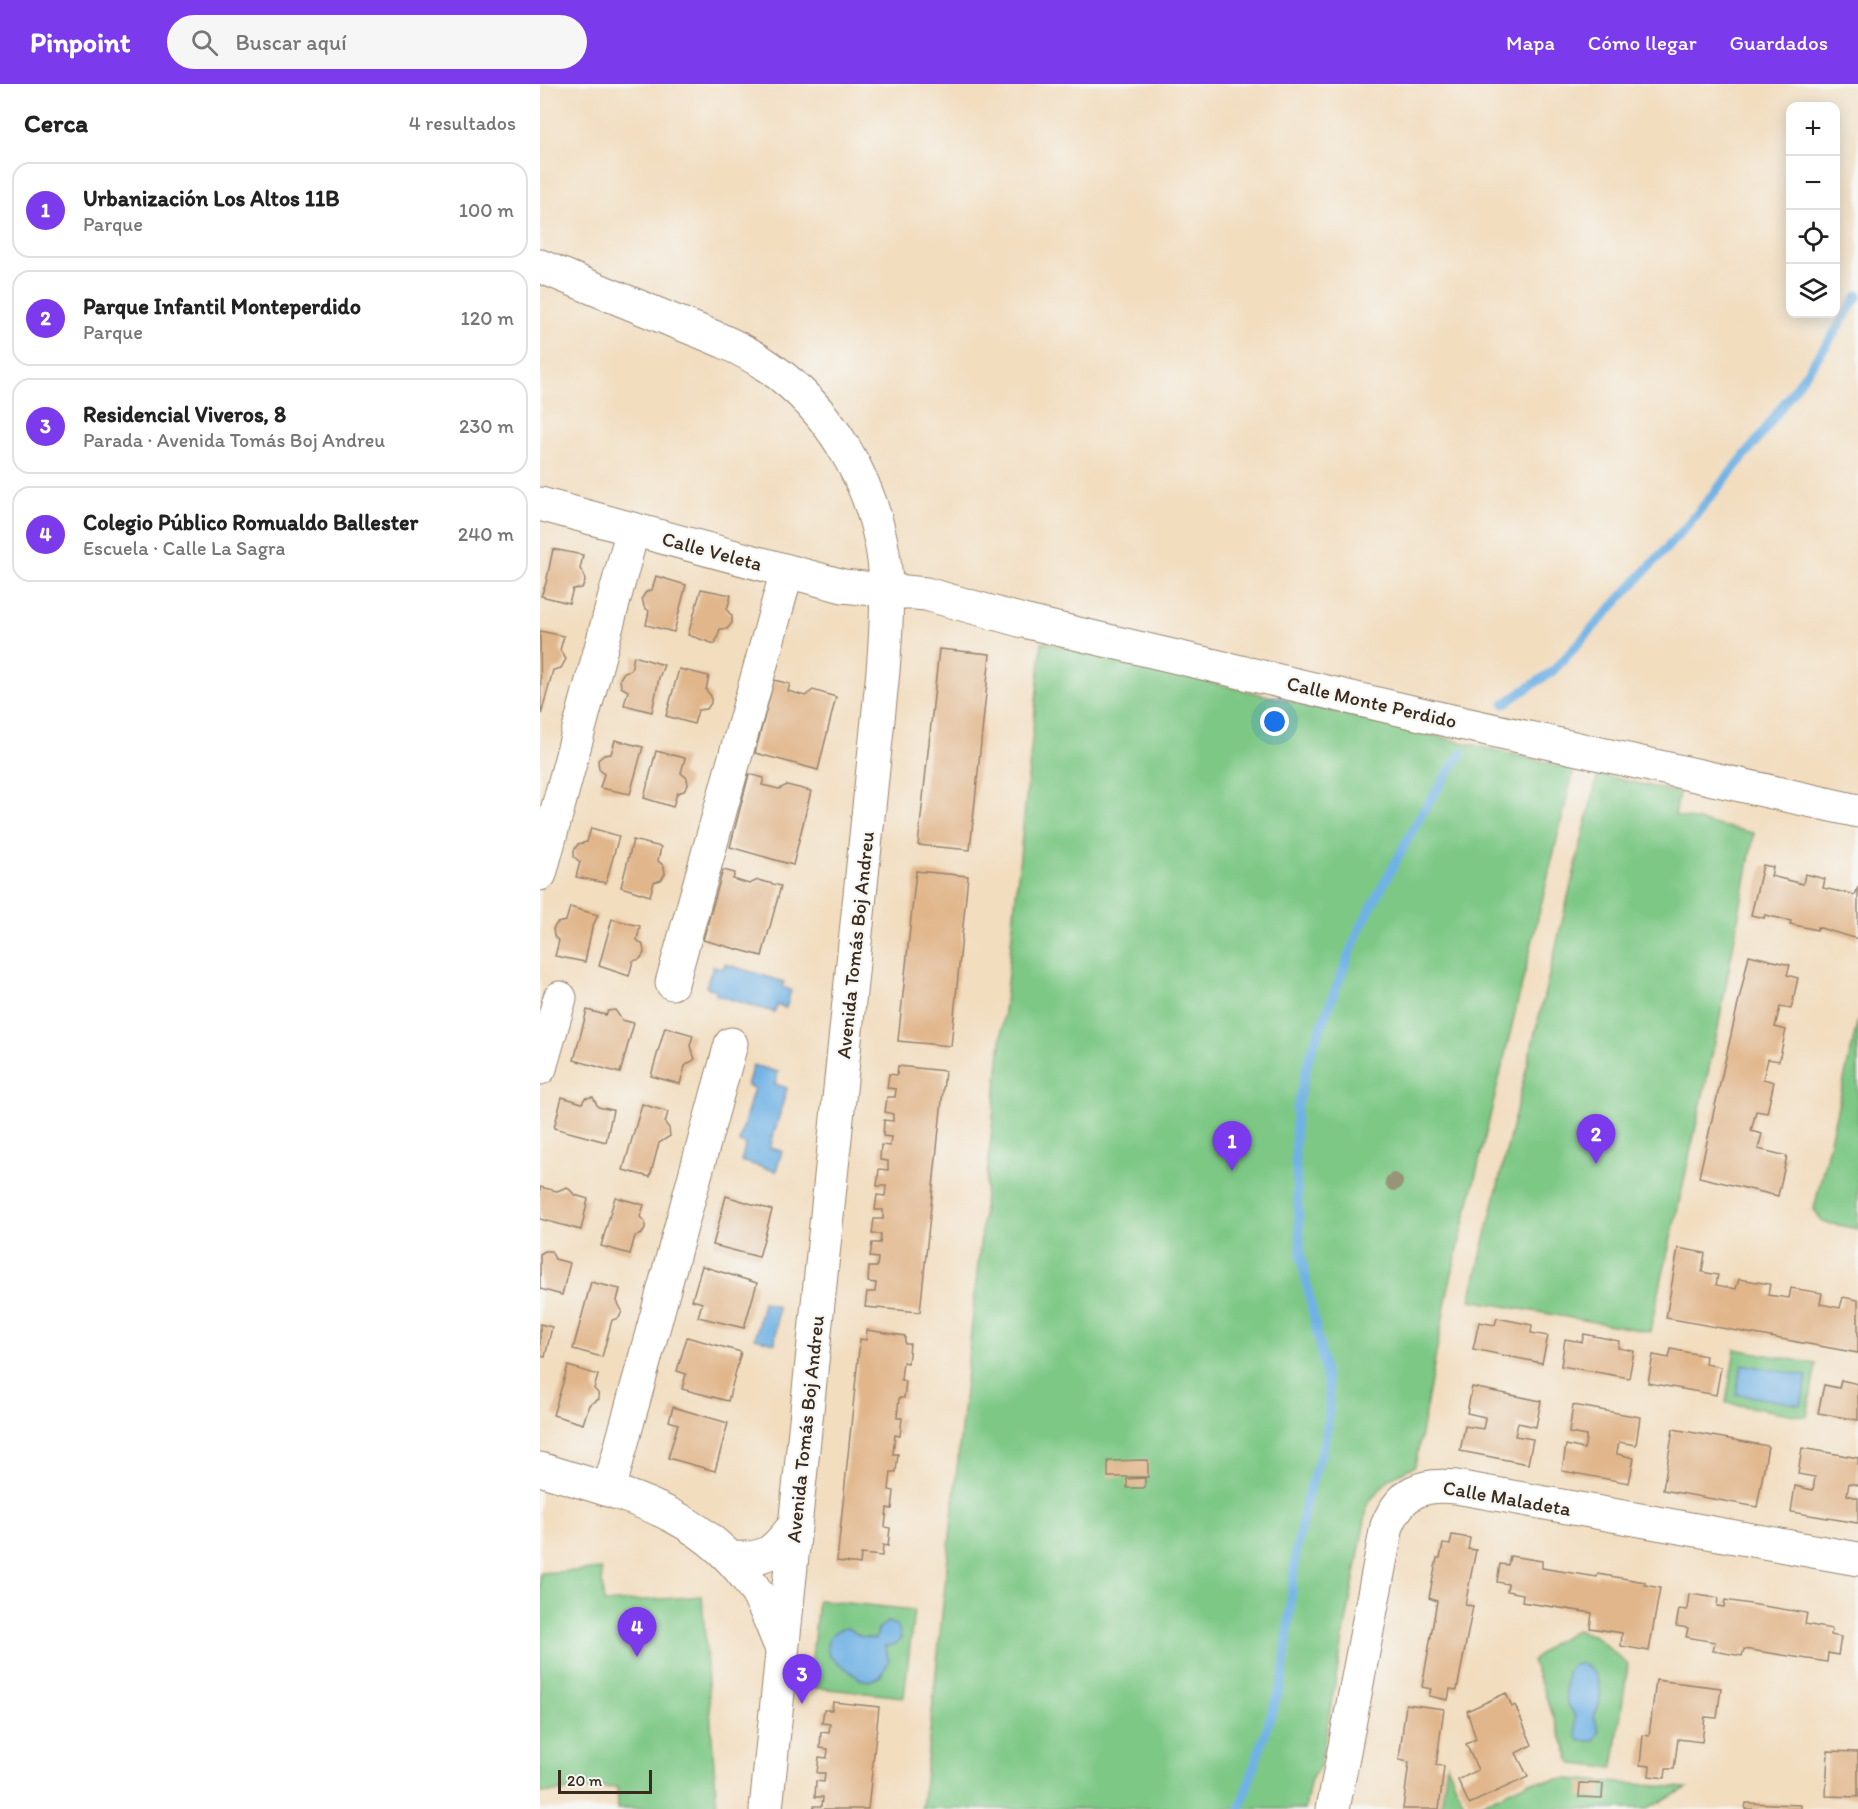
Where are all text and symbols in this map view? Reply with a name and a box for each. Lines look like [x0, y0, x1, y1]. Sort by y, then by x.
search box [167, 15, 587, 69]
text: Pinpoint [30, 25, 131, 59]
icon: search [188, 26, 221, 59]
text: Buscar aquí [236, 29, 347, 56]
text: Mapa [1506, 30, 1555, 55]
text: Cómo llegar [1588, 30, 1697, 55]
text: Guardados [1730, 30, 1828, 55]
map controls [1786, 102, 1840, 318]
button: + [1786, 102, 1840, 156]
text: Cerca [24, 107, 88, 139]
text: 4 resultados [409, 111, 516, 135]
button: − [1786, 156, 1840, 210]
text: Urbanización Los Altos 11B [83, 185, 339, 212]
text: 1 [41, 198, 50, 222]
text: 100 m [459, 198, 514, 222]
button: locate [1786, 210, 1840, 264]
text: Parque [83, 212, 143, 236]
button: layers [1786, 264, 1840, 318]
text: Parque Infantil Monteperdido [83, 293, 361, 320]
text: 2 [40, 306, 51, 330]
text: 120 m [461, 306, 514, 330]
text: Parque [83, 320, 143, 344]
text: Residencial Viveros, 8 [83, 401, 286, 428]
text: 3 [40, 414, 51, 438]
text: 230 m [459, 414, 514, 438]
text: Parada · Avenida Tomás Boj Andreu [83, 428, 385, 452]
text: Colegio Público Romualdo Ballester [83, 509, 418, 536]
text: 4 [39, 522, 52, 546]
text: 240 m [458, 522, 514, 546]
street label: Calle Veleta [659, 526, 765, 576]
text: Escuela · Calle La Sagra [83, 536, 285, 560]
street label: Calle Monte Perdido [1285, 671, 1459, 733]
your location [1260, 707, 1289, 736]
street label: Avenida Tomás Boj Andreu [831, 830, 879, 1060]
pin: 2 [1576, 1114, 1616, 1164]
pin: 1 [1212, 1122, 1252, 1171]
street label: Avenida Tomás Boj Andreu [781, 1314, 829, 1544]
street label: Calle Maladeta [1441, 1475, 1574, 1521]
pin: 4 [618, 1608, 656, 1657]
pin: 3 [782, 1654, 822, 1704]
scale bar [558, 1767, 652, 1794]
text: 20 m [567, 1771, 602, 1790]

